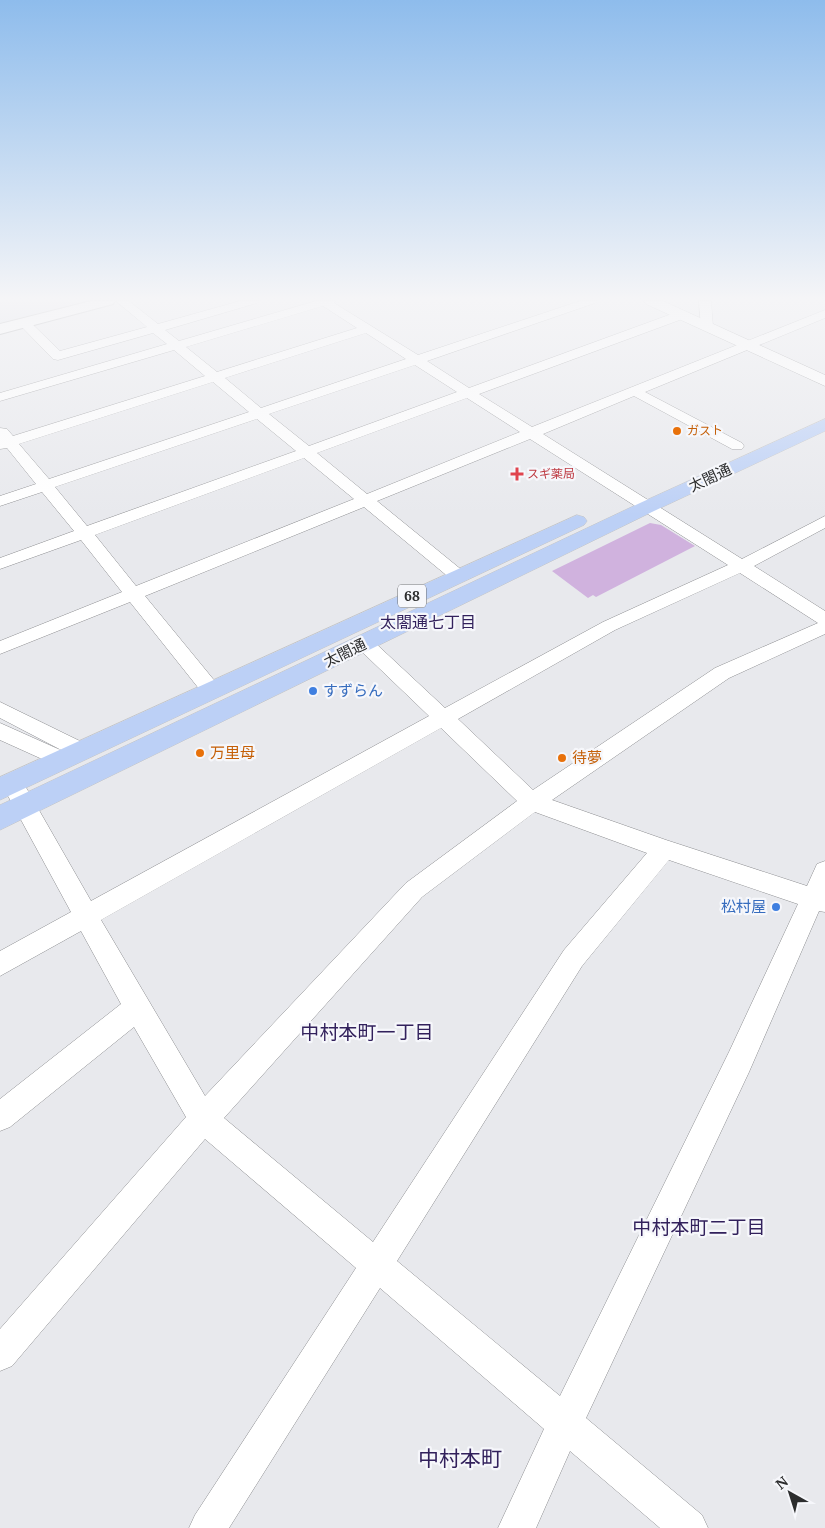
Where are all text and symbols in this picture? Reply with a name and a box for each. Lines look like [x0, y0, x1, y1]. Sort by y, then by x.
place label: ガスト [687, 422, 723, 439]
marker: ガスト [671, 425, 683, 437]
street label: 太閤通 [685, 459, 734, 496]
place label: スギ薬局 [527, 465, 575, 482]
marker: スギ薬局 [511, 468, 523, 480]
road number: 68 [398, 584, 426, 608]
district label: 太閤通七丁目 [380, 611, 476, 633]
street label: 太閤通 [320, 633, 369, 671]
place label: すずらん [323, 680, 383, 700]
marker: すずらん [307, 685, 319, 697]
place label: 万里母 [210, 742, 255, 762]
marker: 万里母 [194, 747, 206, 759]
place label: 待夢 [572, 747, 602, 767]
marker: 待夢 [556, 752, 568, 764]
place label: 松村屋 [721, 896, 766, 916]
marker: 松村屋 [770, 901, 782, 913]
district label: 中村本町一丁目 [300, 1019, 434, 1045]
district label: 中村本町二丁目 [632, 1214, 766, 1240]
district label: 中村本町 [418, 1444, 502, 1472]
north arrow [765, 1468, 815, 1518]
text: N [771, 1472, 792, 1493]

